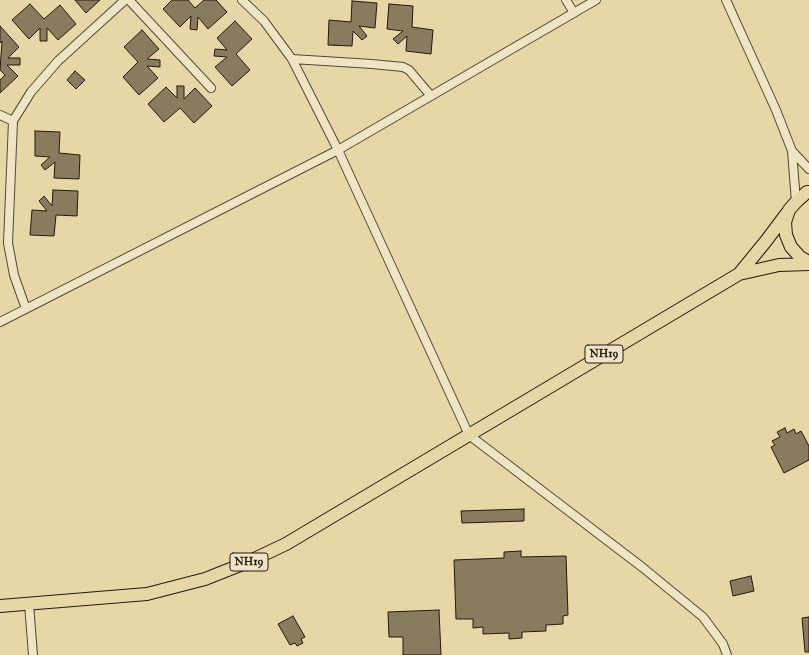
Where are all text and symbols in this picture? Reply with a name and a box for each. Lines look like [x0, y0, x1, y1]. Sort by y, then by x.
road number: NH19 [585, 345, 623, 363]
road number: NH19 [230, 553, 268, 571]

